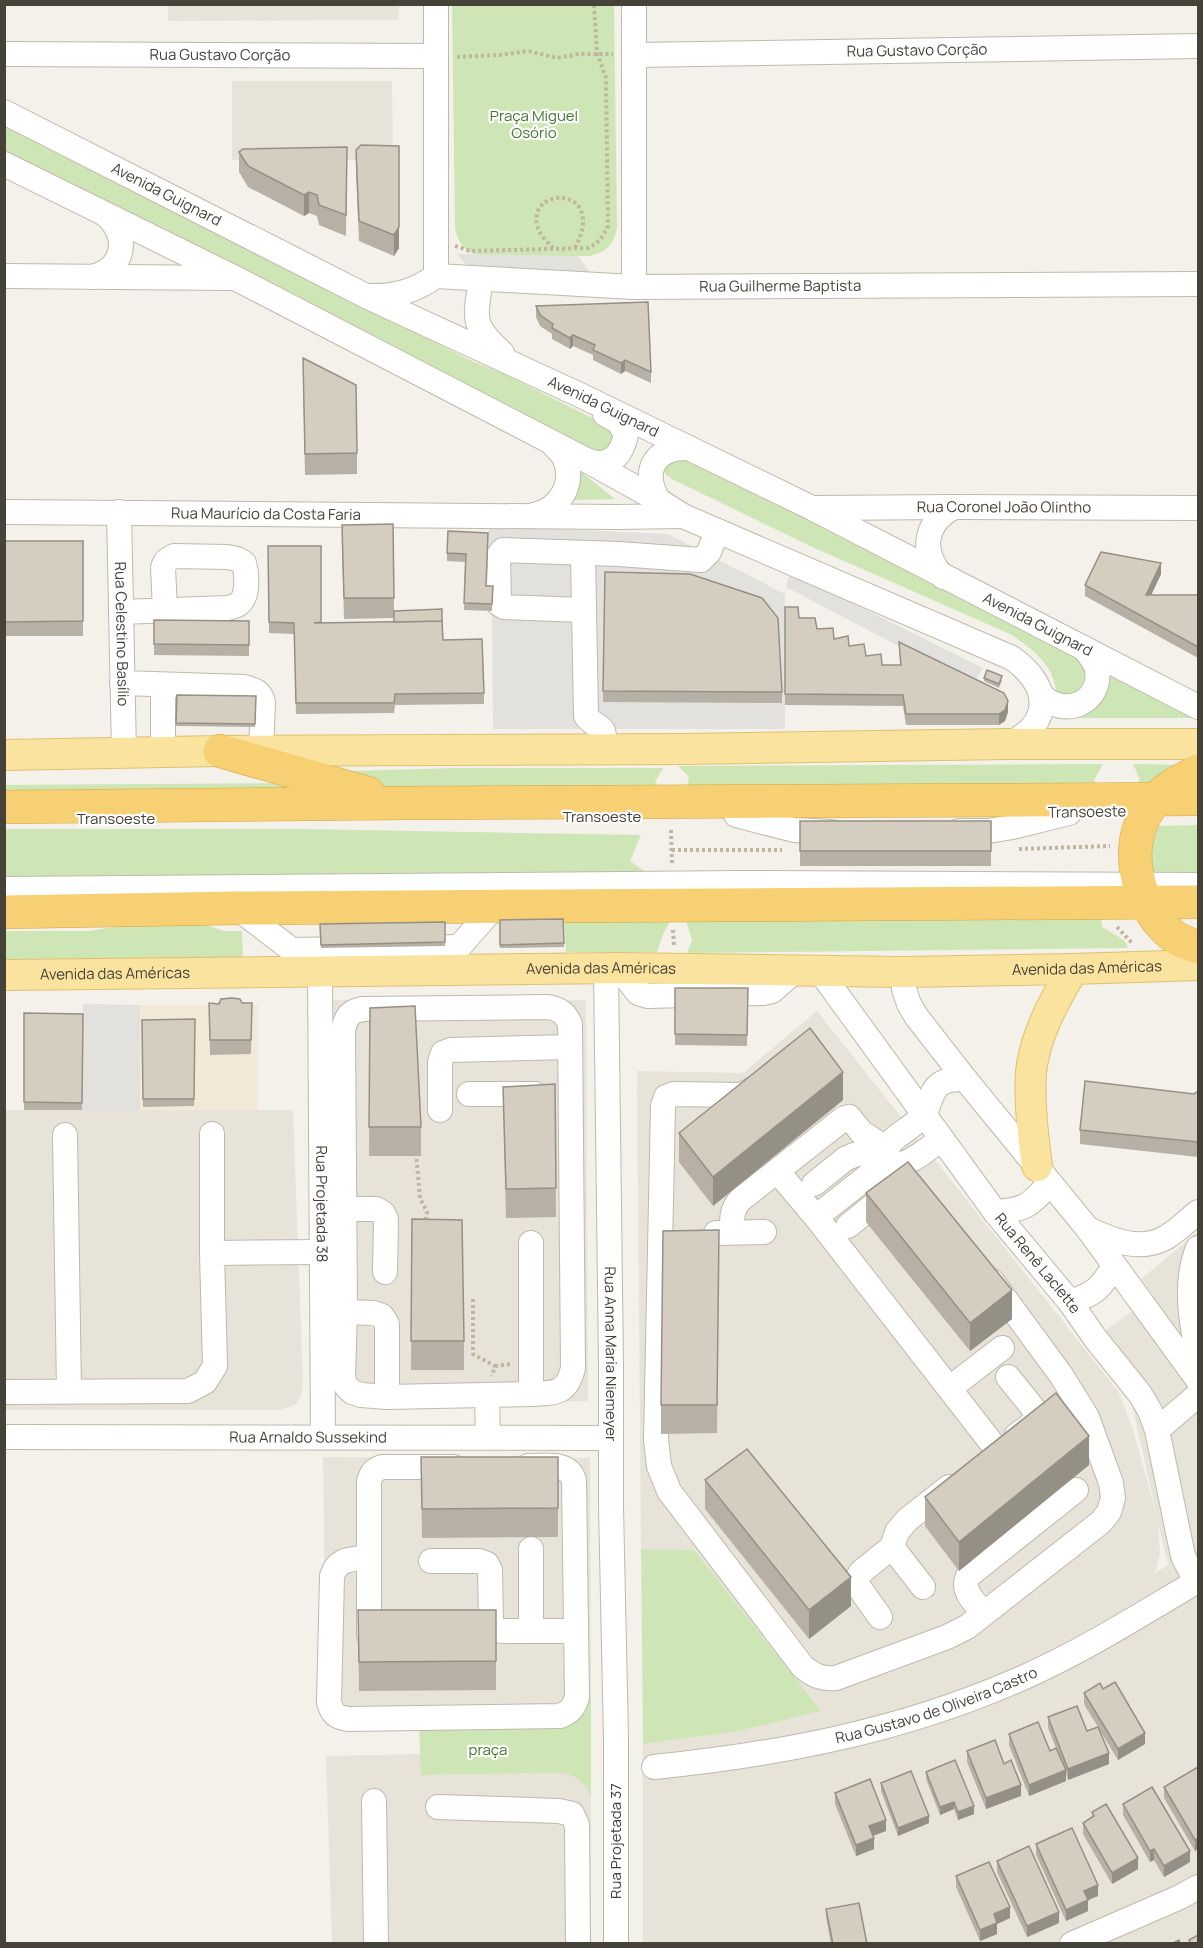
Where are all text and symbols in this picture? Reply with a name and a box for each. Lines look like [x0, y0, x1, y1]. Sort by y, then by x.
street label: Rua Gustavo Corção [846, 38, 988, 62]
street label: Rua Gustavo Corção [150, 44, 291, 65]
park label: Praça Miguel Osório [490, 105, 578, 143]
street label: Avenida Guignard [108, 157, 225, 231]
street label: Rua Guilherme Baptista [699, 275, 861, 297]
street label: Avenida Guignard [545, 371, 663, 442]
street label: Rua Coronel João Olintho [917, 496, 1091, 518]
street label: Rua Maurício da Costa Faria [171, 502, 361, 525]
street label: Rua Celestino Basílio [110, 561, 134, 707]
street label: Avenida Guignard [980, 587, 1097, 661]
street label: Transoeste [1048, 800, 1127, 823]
street label: Transoeste [563, 806, 641, 827]
street label: Transoeste [77, 808, 155, 829]
street label: Avenida das Américas [1012, 955, 1162, 980]
street label: Avenida das Américas [526, 957, 676, 979]
street label: Avenida das Américas [40, 962, 190, 985]
street label: Rua Projetada 38 [311, 1145, 333, 1263]
street label: Rua Renê Laclette [990, 1208, 1086, 1318]
street label: Rua Anna Maria Niemeyer [600, 1266, 622, 1442]
street label: Rua Arnaldo Sussekind [229, 1426, 387, 1448]
street label: Rua Gustavo de Oliveira Castro [833, 1662, 1041, 1748]
park label: praça [469, 1739, 507, 1760]
street label: Rua Projetada 37 [605, 1783, 626, 1899]

